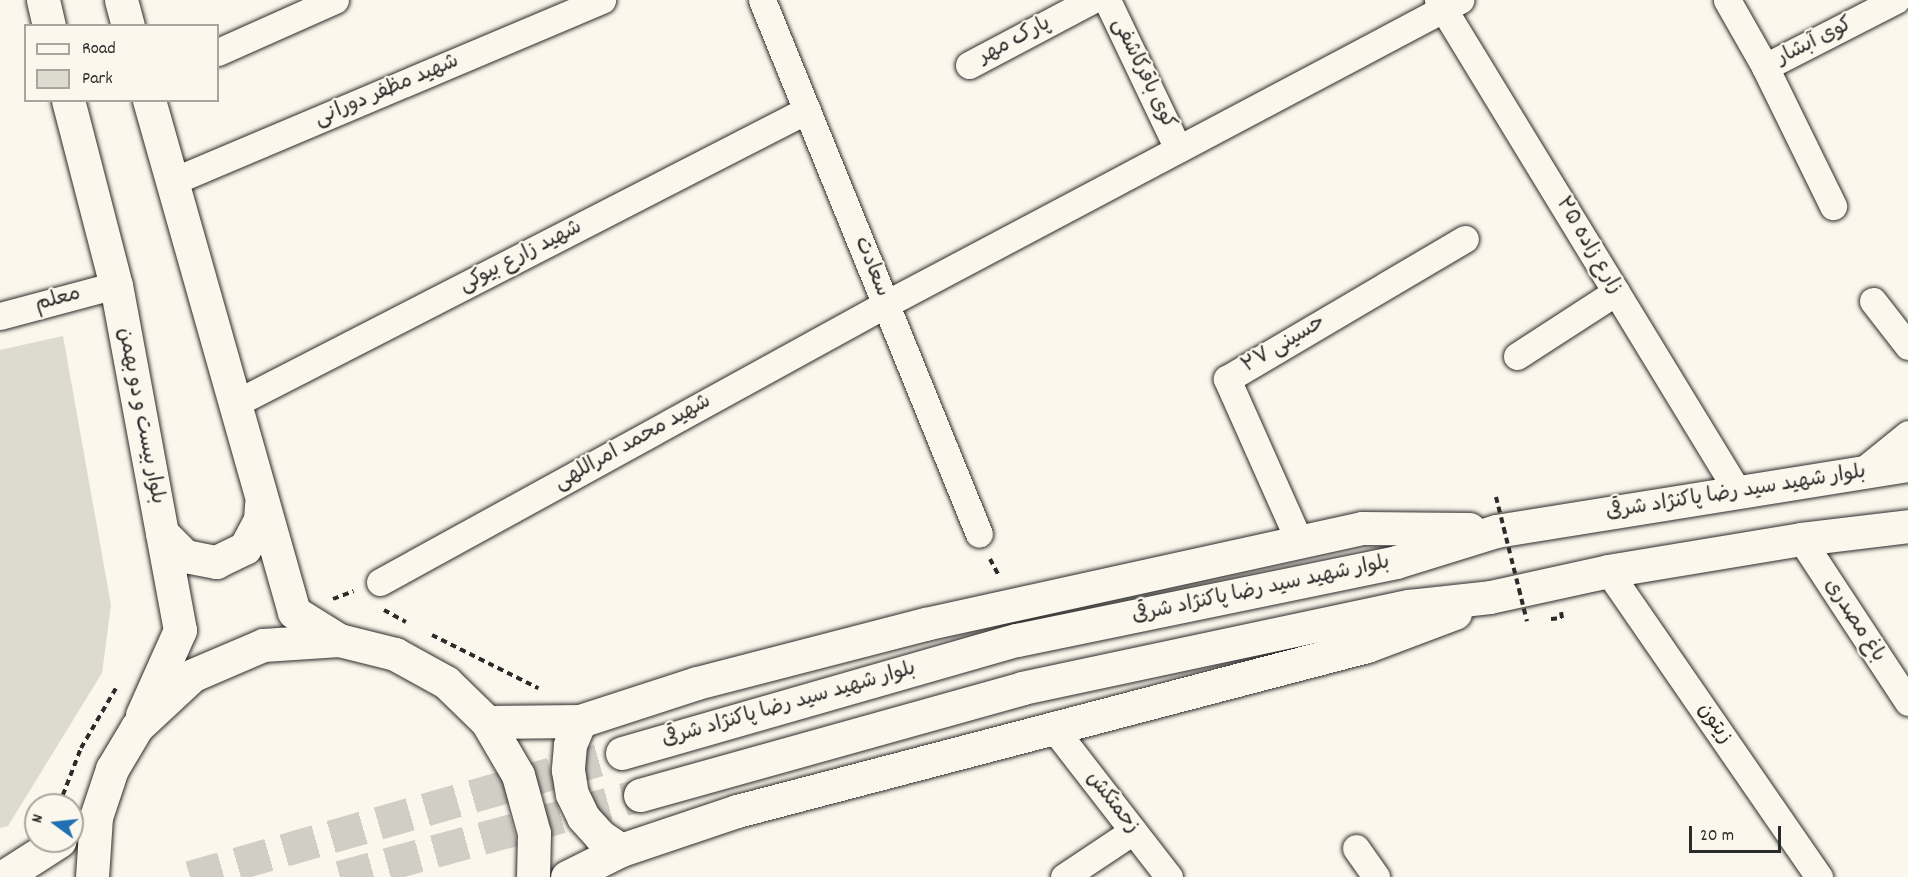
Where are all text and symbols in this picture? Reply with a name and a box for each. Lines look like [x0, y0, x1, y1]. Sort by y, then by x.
street label: پارک مهر [975, 12, 1055, 70]
street label: کوی آبشار [1773, 12, 1857, 72]
street label: کوی باقرکاشفی [1105, 14, 1181, 134]
legend [24, 24, 219, 102]
text: Road [82, 37, 116, 62]
street label: شهید مظفر دورانی [311, 49, 463, 133]
text: Park [82, 67, 113, 92]
street label: زارع زاده ۲۵ [1549, 193, 1627, 299]
street label: شهید زارع بیوکی [455, 215, 587, 299]
street label: سعادت [848, 233, 894, 301]
street label: معلم [32, 282, 84, 318]
street label: حسینی ۲۷ [1238, 310, 1330, 380]
street label: بلوار بیست و دو بهمن [111, 326, 169, 506]
street label: شهید محمد امراللهی [550, 390, 716, 496]
street label: بلوار شهید سید رضا پاکنژاد شرقی [1604, 460, 1868, 526]
street label: بلوار شهید سید رضا پاکنژاد شرقی [1130, 550, 1392, 630]
street label: باغ مصدری [1818, 574, 1890, 668]
street label: بلوار شهید سید رضا پاکنژاد شرقی [659, 657, 919, 753]
street label: زیتون [1691, 698, 1737, 750]
street label: زحمتکش [1080, 767, 1144, 839]
north arrow [24, 793, 84, 853]
text: N [26, 812, 50, 826]
scale bar [1692, 814, 1784, 852]
text: 20 m [1700, 824, 1734, 849]

